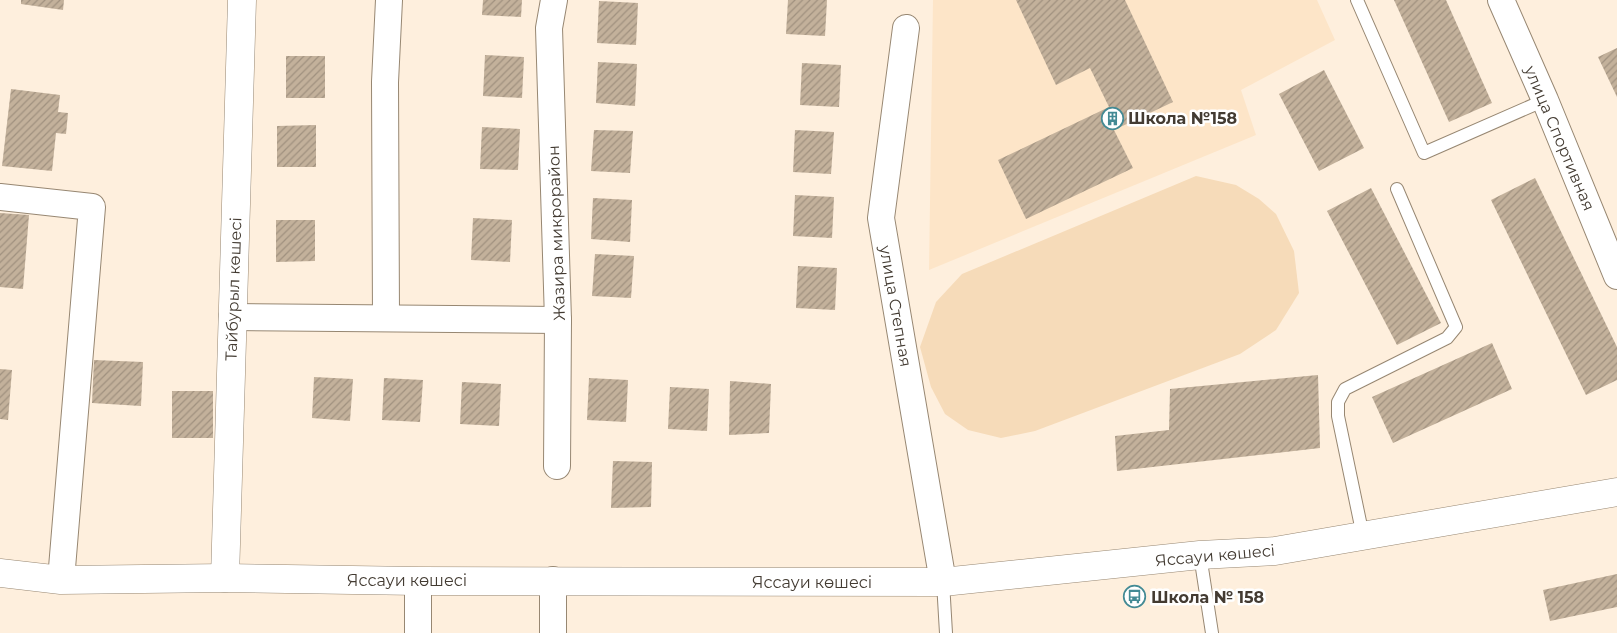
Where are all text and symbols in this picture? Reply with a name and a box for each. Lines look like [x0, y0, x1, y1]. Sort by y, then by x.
street label: улица Спортивная [1520, 62, 1599, 213]
building icon: Школа №158 [1100, 106, 1124, 130]
place label: Школа №158 [1128, 109, 1237, 128]
street label: Жазира микрорайон [544, 145, 569, 321]
street label: Тайбурыл көшесі [221, 217, 246, 361]
street label: улица Степная [875, 243, 916, 368]
street label: Яссауи көшесі [1154, 541, 1276, 570]
street label: Яссауи көшесі [347, 571, 467, 590]
street label: Яссауи көшесі [752, 573, 872, 592]
bus stop icon: Школа № 158 [1123, 585, 1147, 609]
place label: Школа № 158 [1151, 588, 1264, 607]

